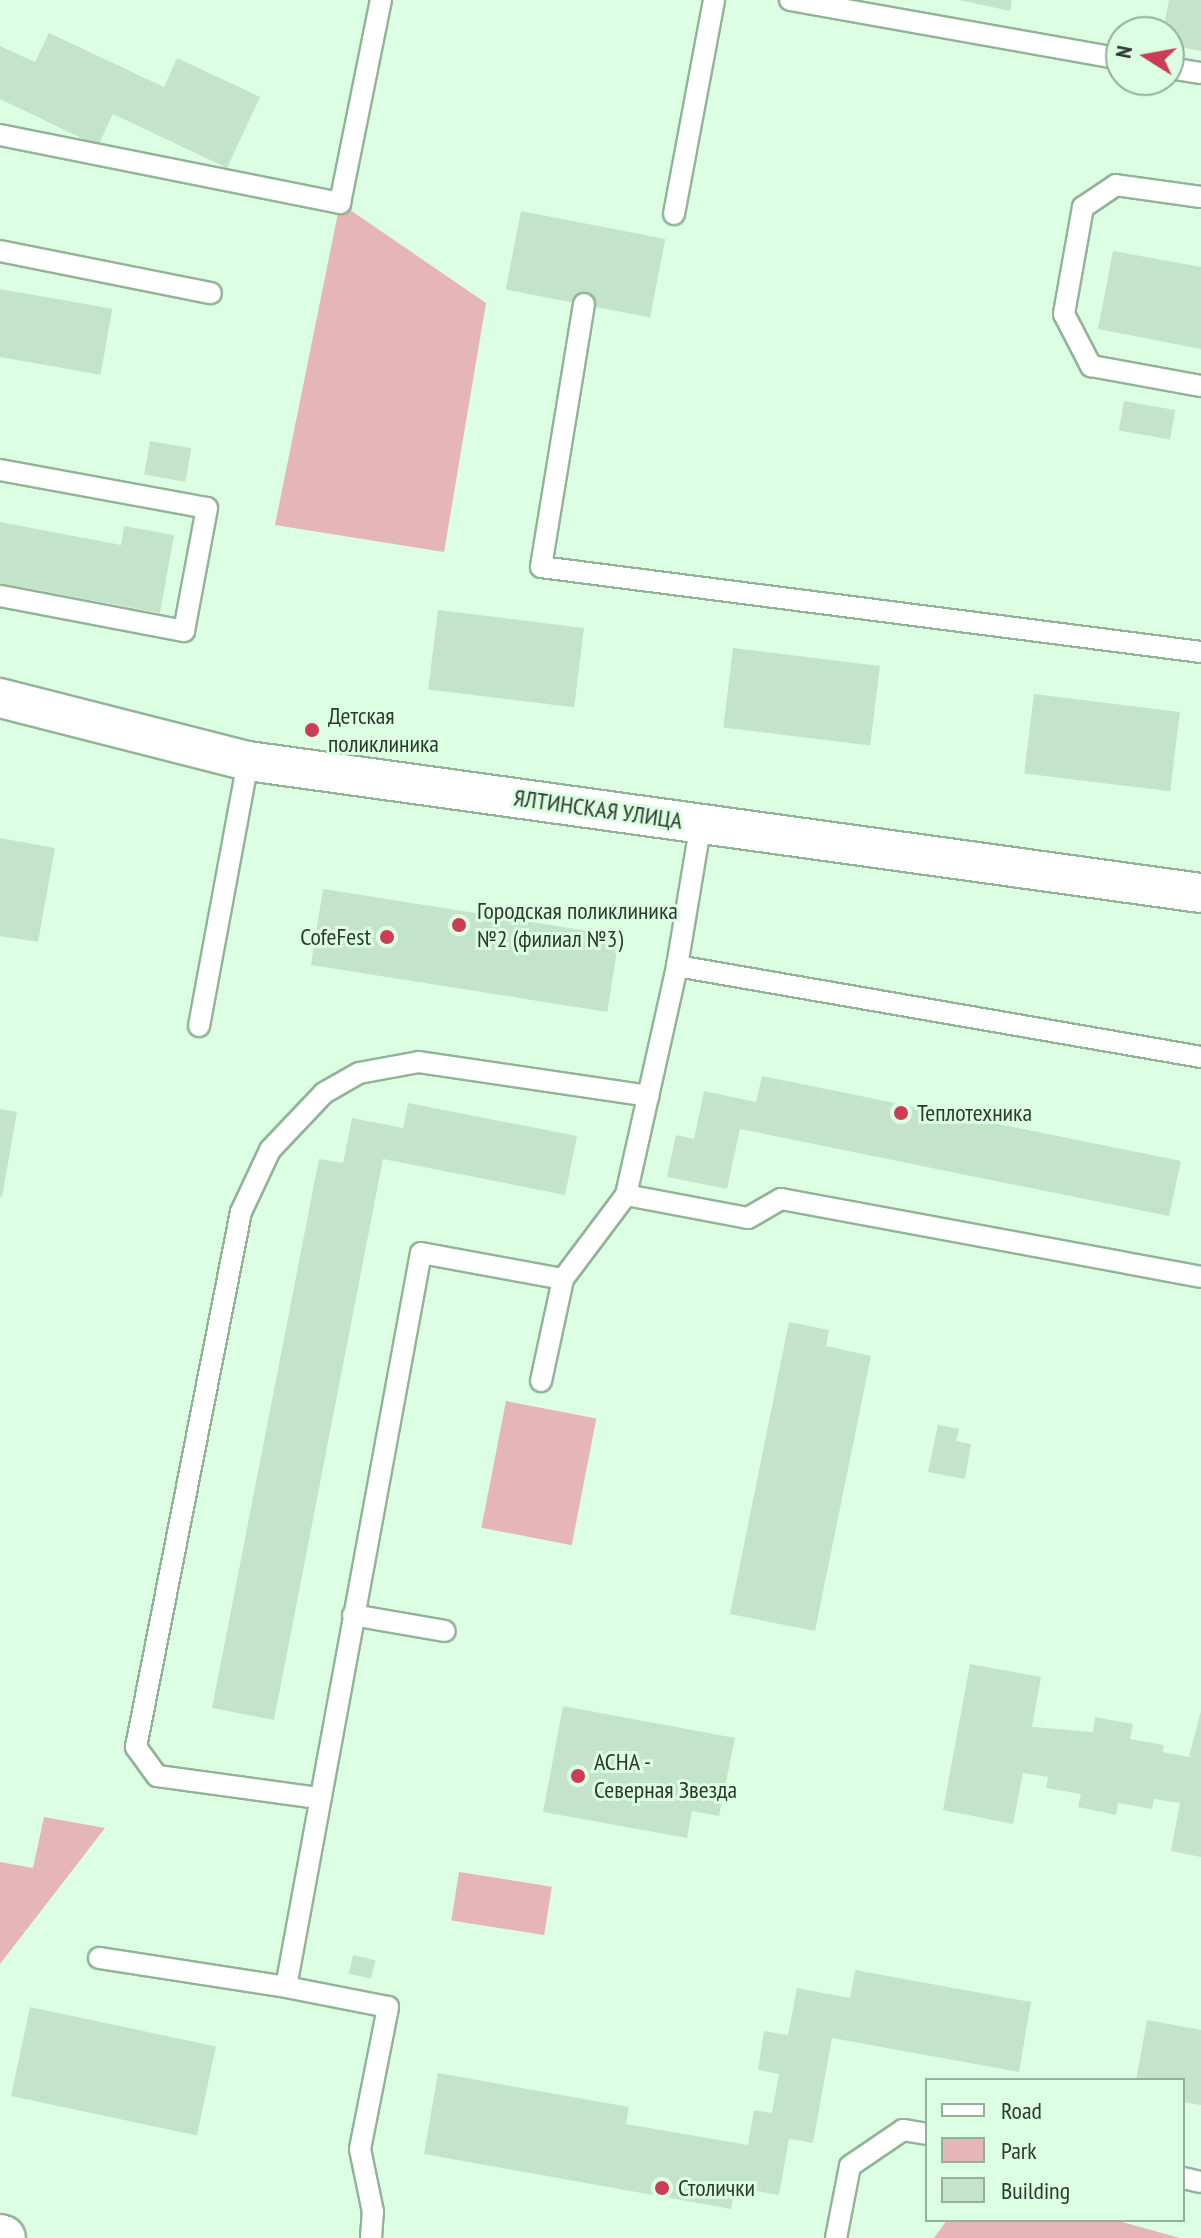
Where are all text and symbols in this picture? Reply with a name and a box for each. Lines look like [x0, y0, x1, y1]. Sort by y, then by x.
north arrow [1105, 16, 1185, 96]
text: N [1109, 43, 1138, 60]
place label: Детская поликлиника [328, 702, 439, 758]
marker: Детская поликлиника [303, 721, 321, 739]
street label: ЯЛТИНСКАЯ УЛИЦА [512, 783, 684, 835]
place label: Городская поликлиника №2 (филиал №3) [477, 897, 678, 953]
marker: Городская поликлиника №2 (филиал №3) [448, 914, 470, 936]
place label: CofeFest [300, 923, 371, 951]
marker: CofeFest [378, 928, 396, 946]
place label: Теплотехника [917, 1099, 1032, 1127]
marker: Теплотехника [892, 1104, 910, 1122]
place label: АСНА - Северная Звезда [594, 1748, 737, 1804]
marker: АСНА - Северная Звезда [569, 1767, 587, 1785]
legend [925, 2078, 1185, 2222]
text: Road [1001, 2095, 1042, 2126]
text: Park [1001, 2135, 1037, 2166]
place label: Столички [678, 2174, 755, 2202]
text: Building [1001, 2175, 1070, 2206]
marker: Столички [653, 2179, 671, 2197]

